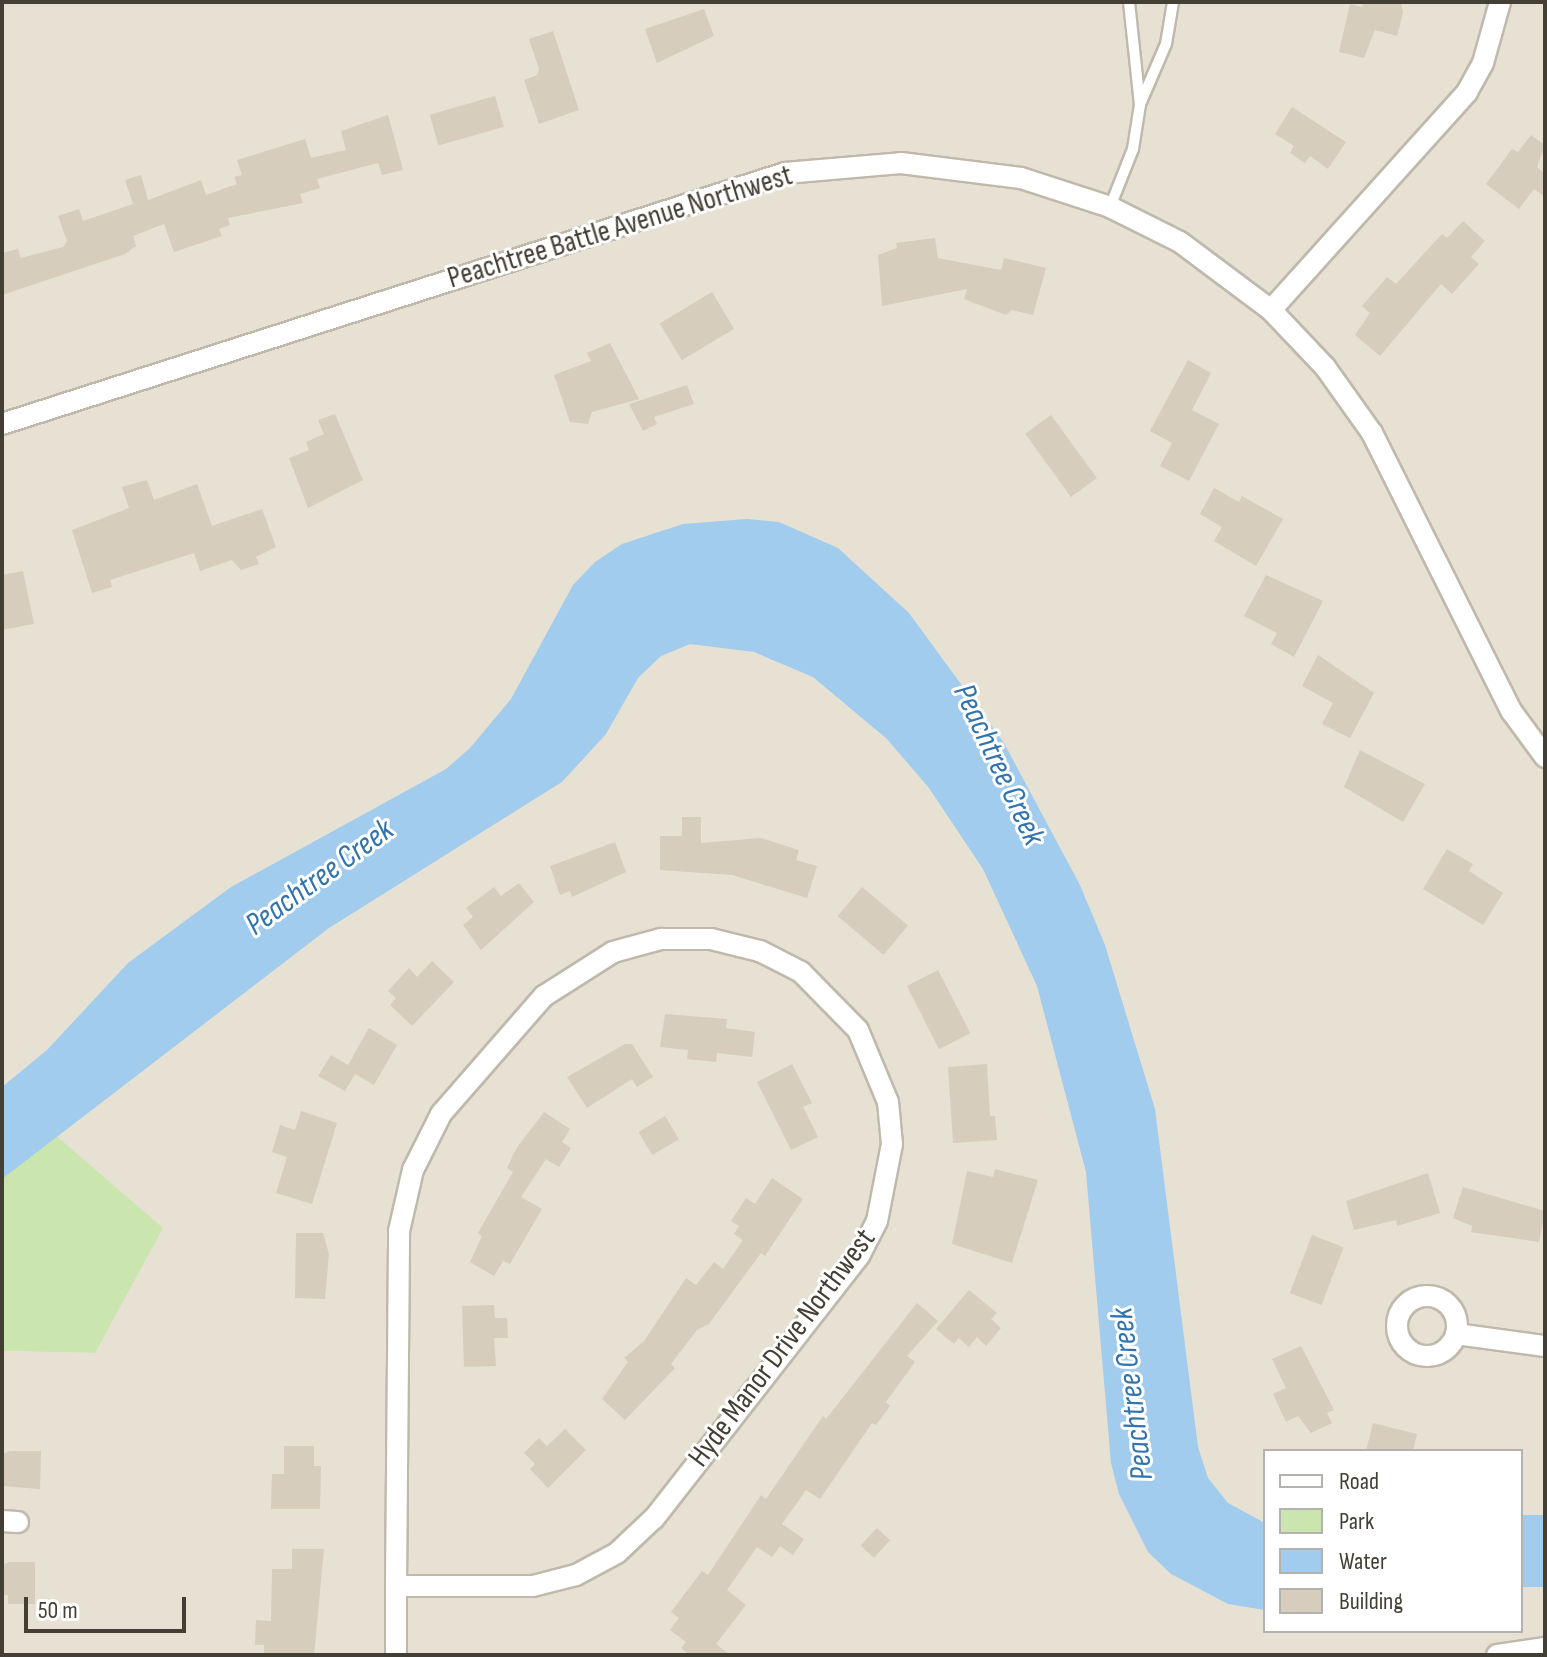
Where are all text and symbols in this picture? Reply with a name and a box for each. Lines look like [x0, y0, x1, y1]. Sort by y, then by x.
street label: Peachtree Battle Avenue Northwest [443, 157, 797, 297]
water label: Peachtree Creek [944, 678, 1052, 852]
water label: Peachtree Creek [239, 812, 401, 944]
street label: Hyde Manor Drive Northwest [681, 1222, 883, 1474]
water label: Peachtree Creek [1103, 1306, 1163, 1482]
legend [1263, 1449, 1523, 1633]
text: Road [1339, 1467, 1379, 1496]
text: Park [1339, 1507, 1374, 1536]
text: Water [1339, 1547, 1387, 1576]
scale bar [28, 1581, 190, 1631]
text: Building [1339, 1587, 1403, 1616]
text: 50 m [38, 1596, 78, 1625]

